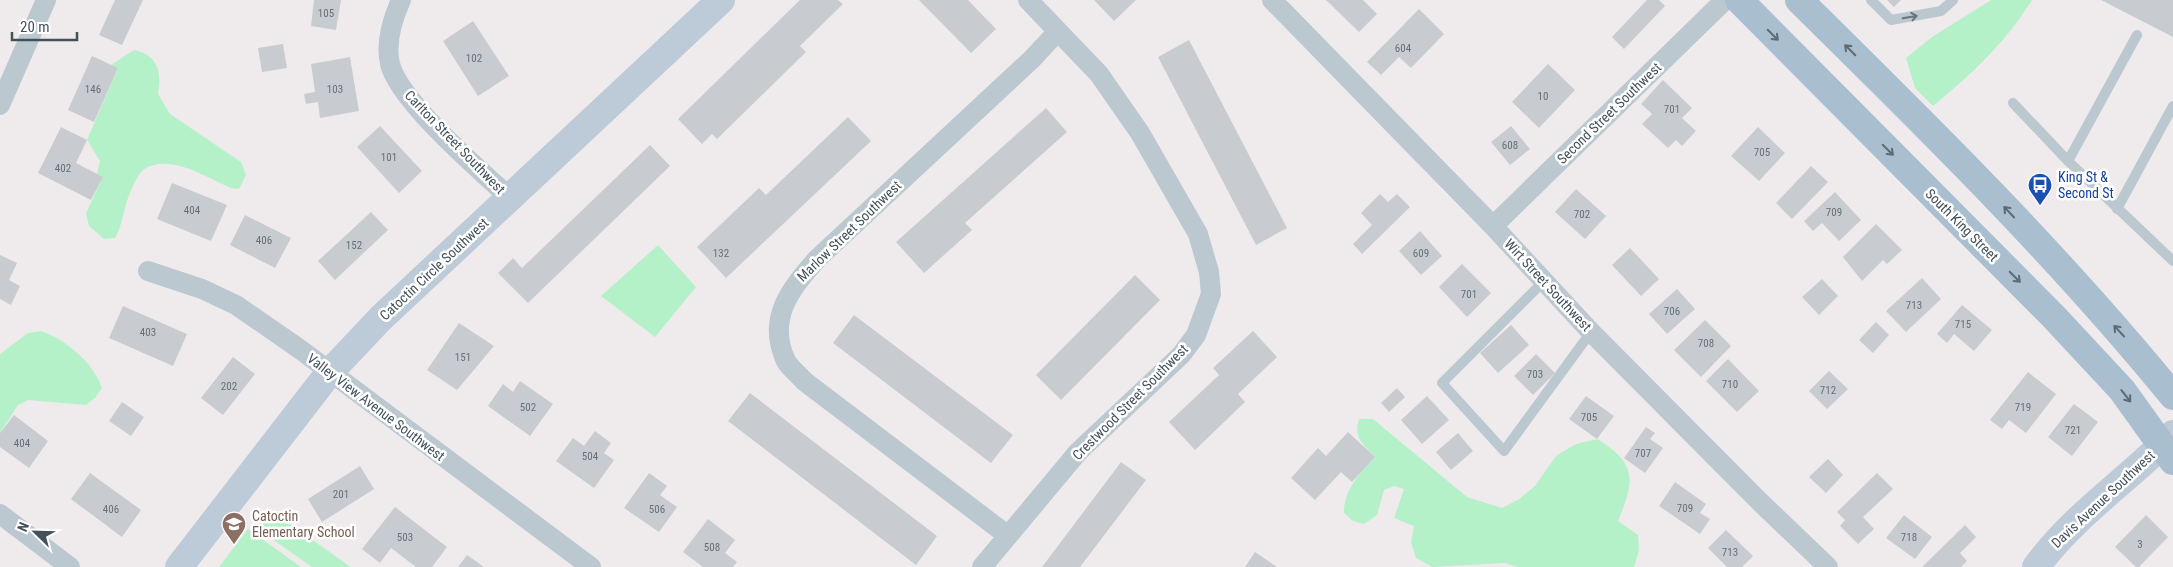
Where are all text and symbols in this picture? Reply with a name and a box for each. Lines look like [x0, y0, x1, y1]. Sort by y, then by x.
house number: 105 [318, 7, 334, 20]
scale bar [12, 10, 78, 42]
one-way arrow [1901, 11, 1917, 21]
text: 20 m [20, 18, 50, 36]
one-way arrow [1767, 28, 1779, 41]
house number: 604 [1395, 42, 1412, 55]
one-way arrow [1843, 44, 1856, 56]
house number: 102 [466, 52, 482, 65]
street label: Second Street Southwest [1554, 59, 1664, 167]
house number: 146 [85, 83, 101, 96]
house number: 103 [327, 83, 343, 96]
street label: Carlton Street Southwest [402, 87, 508, 197]
house number: 10 [1538, 90, 1548, 103]
house number: 701 [1664, 103, 1680, 116]
house number: 608 [1502, 139, 1518, 152]
one-way arrow [1882, 144, 1894, 156]
house number: 705 [1754, 146, 1770, 159]
house number: 101 [381, 151, 397, 164]
house number: 402 [55, 162, 71, 175]
place label: King St & Second St [2058, 169, 2114, 201]
bus stop icon: King St & Second St [2027, 172, 2053, 206]
street label: Marlow Street Southwest [794, 177, 904, 285]
street label: South King Street [1922, 185, 2002, 265]
house number: 404 [184, 204, 201, 217]
house number: 709 [1826, 206, 1842, 219]
one-way arrow [2003, 206, 2015, 219]
house number: 702 [1574, 208, 1590, 221]
street label: Catoctin Circle Southwest [376, 215, 492, 323]
house number: 406 [256, 234, 272, 247]
street label: Wirt Street Southwest [1501, 236, 1595, 334]
house number: 152 [346, 239, 362, 252]
house number: 132 [713, 247, 729, 260]
house number: 609 [1413, 247, 1429, 260]
one-way arrow [2009, 271, 2021, 284]
house number: 701 [1461, 288, 1477, 301]
house number: 713 [1906, 299, 1922, 312]
house number: 706 [1664, 305, 1680, 318]
house number: 715 [1955, 318, 1971, 331]
one-way arrow [2114, 325, 2125, 338]
house number: 403 [140, 326, 156, 339]
house number: 708 [1698, 337, 1714, 350]
street label: Crestwood Street Southwest [1069, 341, 1191, 463]
street label: Valley View Avenue Southwest [304, 350, 448, 464]
house number: 151 [455, 351, 471, 364]
house number: 703 [1527, 368, 1543, 381]
house number: 710 [1722, 378, 1738, 391]
house number: 202 [221, 380, 237, 393]
house number: 712 [1820, 384, 1836, 397]
one-way arrow [2121, 389, 2131, 403]
house number: 502 [520, 401, 536, 414]
house number: 719 [2015, 401, 2031, 414]
house number: 705 [1581, 411, 1597, 424]
house number: 721 [2065, 424, 2081, 437]
house number: 404 [14, 437, 31, 450]
house number: 707 [1635, 447, 1651, 460]
street label: Davis Avenue Southwest [2048, 447, 2158, 551]
house number: 504 [582, 450, 599, 463]
house number: 201 [333, 488, 349, 501]
house number: 709 [1677, 502, 1693, 515]
house number: 406 [103, 503, 119, 516]
house number: 506 [649, 503, 665, 516]
north arrow [10, 507, 60, 557]
place label: Catoctin Elementary School [252, 508, 355, 540]
school or university icon: Catoctin Elementary School [221, 511, 247, 545]
text: N [14, 520, 32, 534]
house number: 503 [397, 531, 413, 544]
house number: 718 [1901, 531, 1917, 544]
house number: 3 [2137, 538, 2143, 551]
house number: 508 [704, 541, 720, 554]
house number: 713 [1722, 546, 1738, 559]

